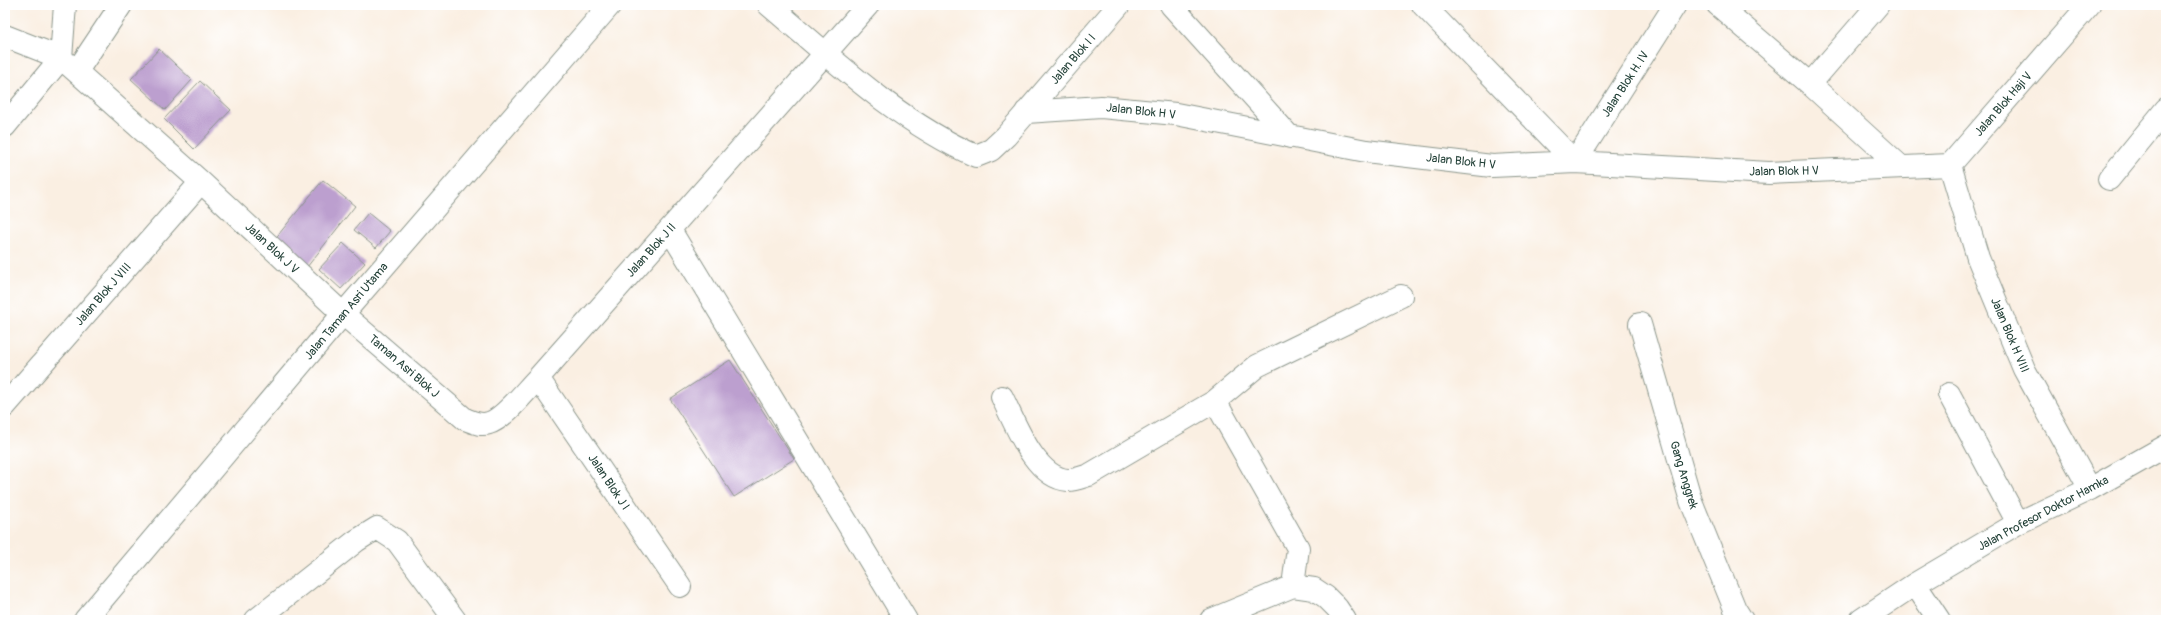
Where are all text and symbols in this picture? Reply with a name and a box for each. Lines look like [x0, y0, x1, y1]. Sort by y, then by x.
street label: Jalan Blok I I [1047, 31, 1099, 88]
street label: Jalan Blok H. IV [1599, 49, 1652, 120]
street label: Jalan Blok Haji V [1971, 69, 2035, 140]
street label: Jalan Blok H V [1105, 100, 1176, 123]
street label: Jalan Blok H V [1425, 150, 1496, 173]
street label: Jalan Blok H V [1749, 163, 1819, 180]
street label: Jalan Blok J V [242, 220, 302, 277]
street label: Jalan Blok J II [623, 220, 680, 280]
street label: Jalan Taman Asri Utama [301, 259, 392, 363]
street label: Jalan Blok J VIII [72, 260, 135, 329]
street label: Jalan Blok H VIII [1987, 295, 2032, 375]
street label: Taman Asri Blok J [365, 332, 442, 401]
street label: Gang Anggrek [1666, 439, 1701, 511]
street label: Jalan Blok J I [584, 451, 633, 513]
street label: Jalan Profesor Doktor Hamka [1975, 472, 2112, 554]

